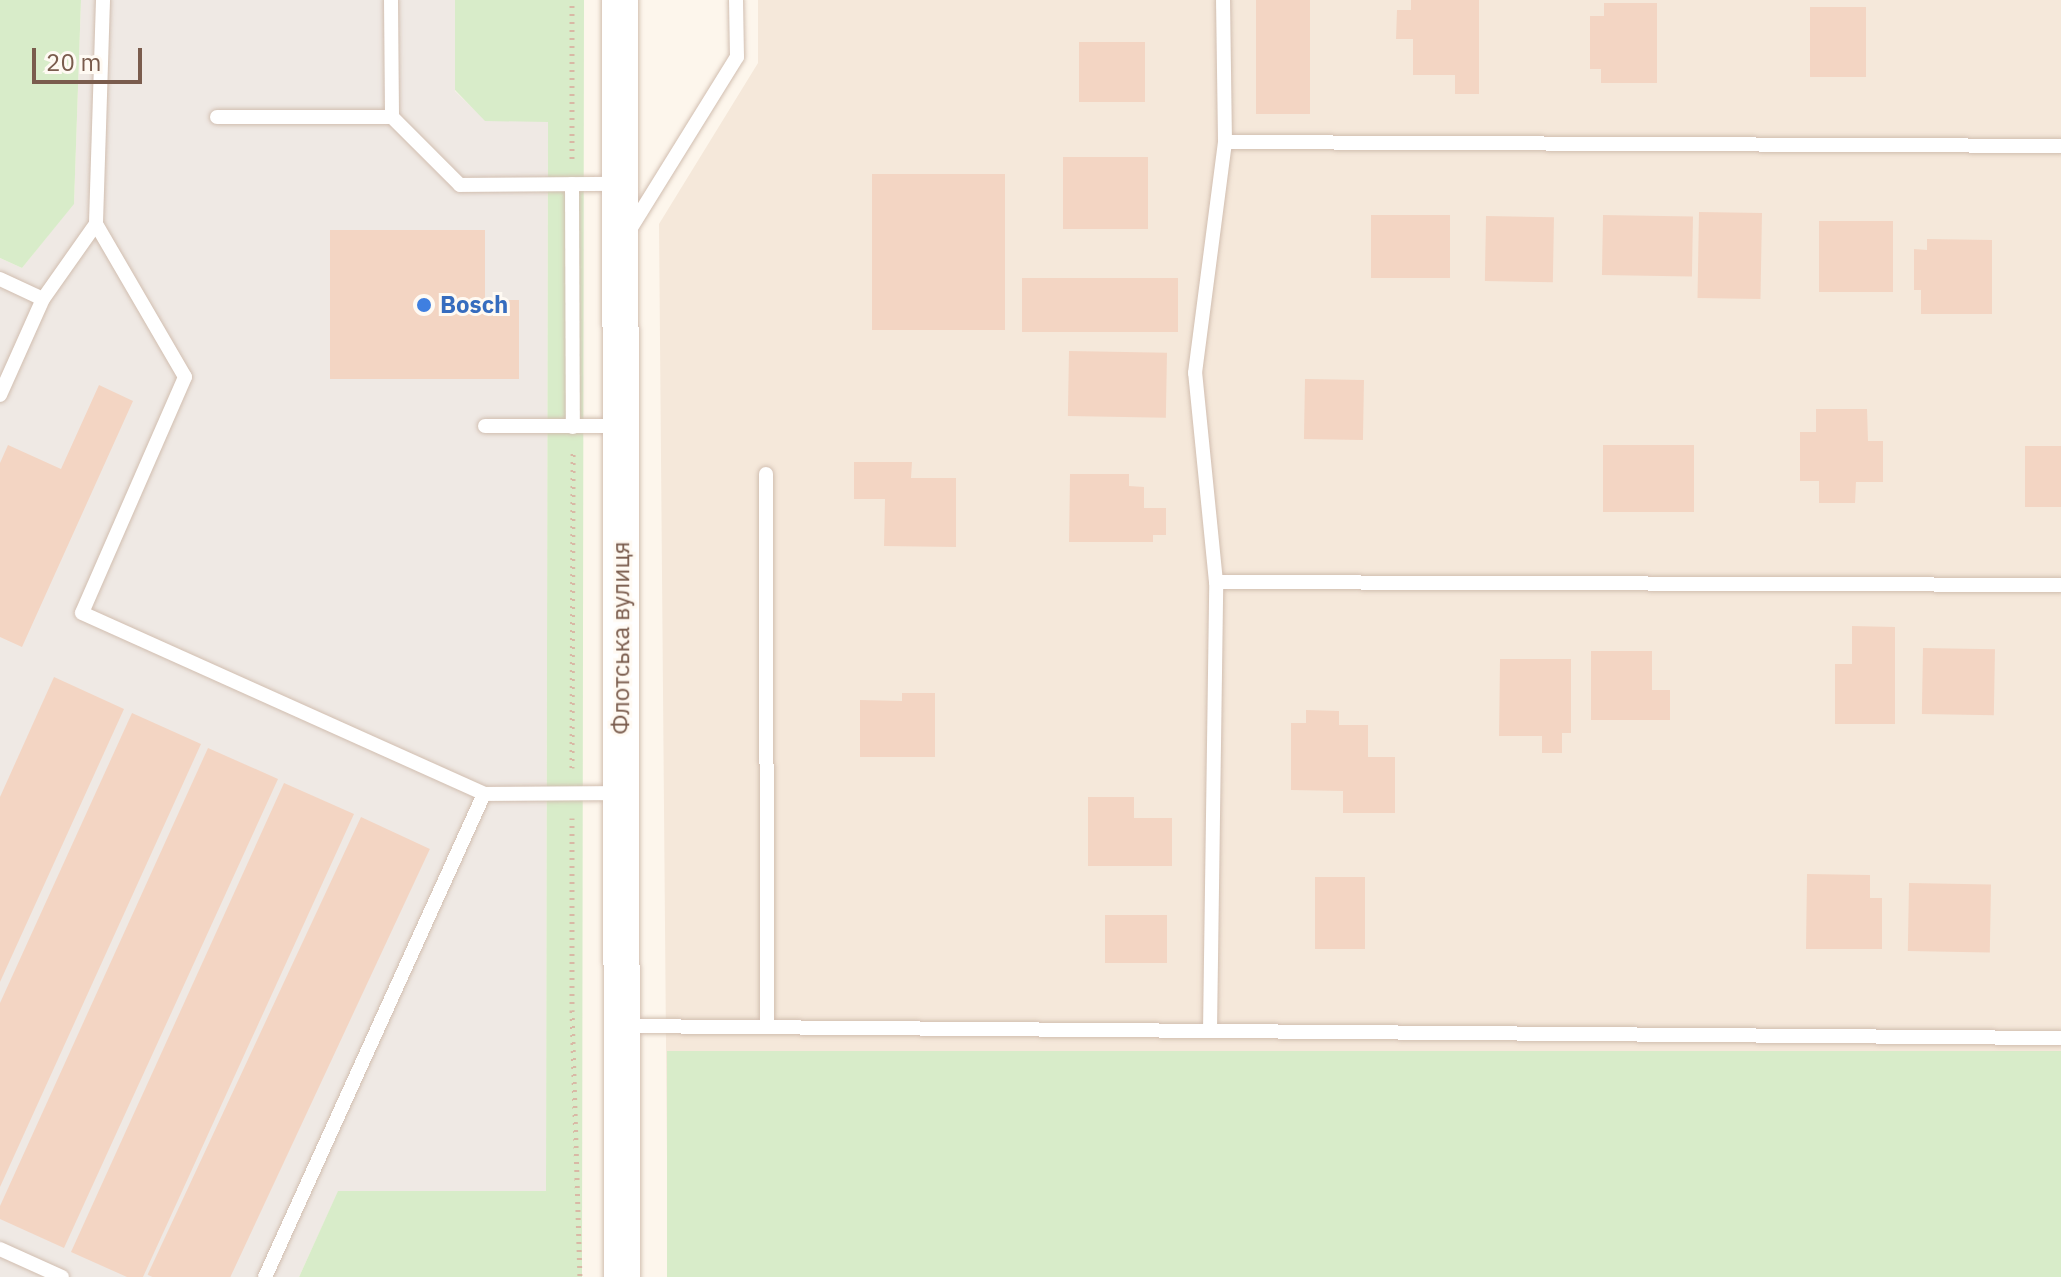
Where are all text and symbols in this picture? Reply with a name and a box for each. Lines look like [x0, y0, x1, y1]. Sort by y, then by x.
scale bar [36, 32, 146, 82]
text: 20 m [46, 46, 101, 78]
place label: Bosch [440, 291, 508, 319]
marker: Bosch [415, 296, 433, 314]
street label: Флотська вулиця [607, 541, 635, 735]

